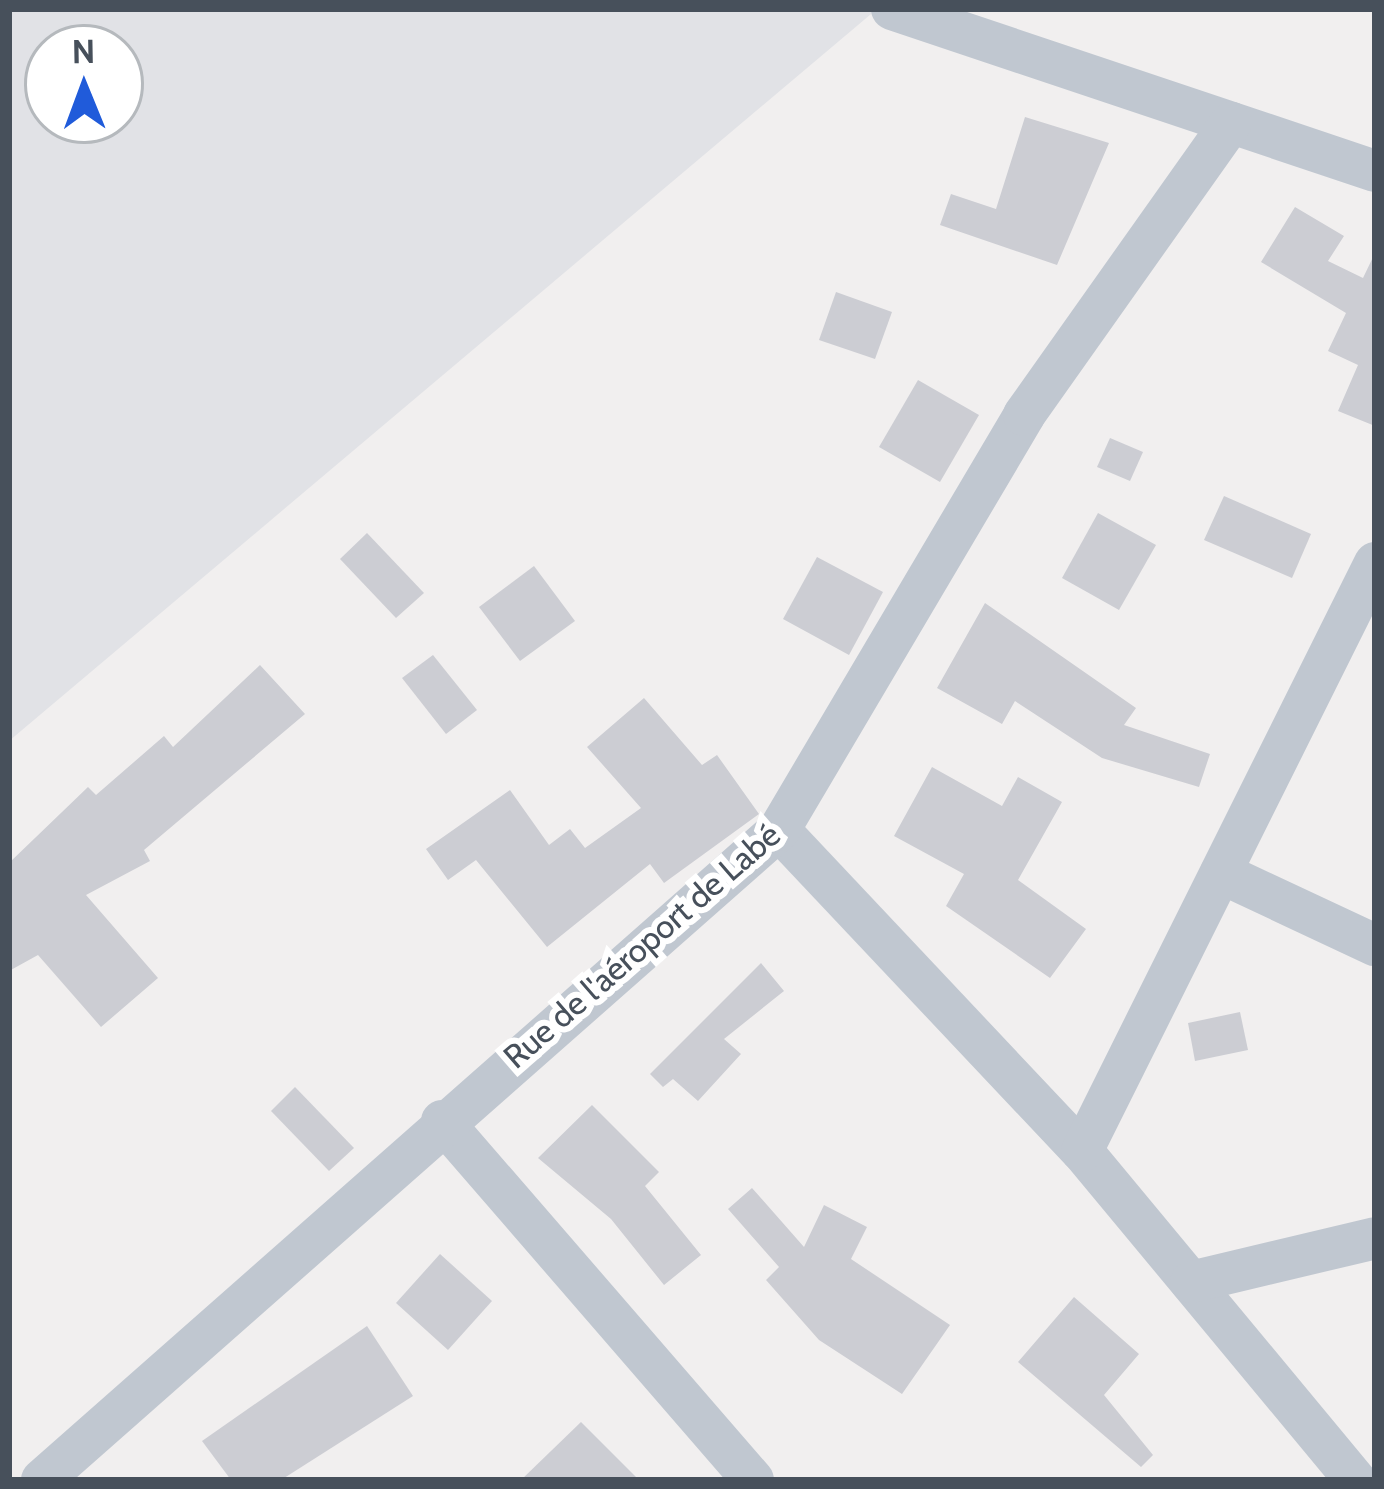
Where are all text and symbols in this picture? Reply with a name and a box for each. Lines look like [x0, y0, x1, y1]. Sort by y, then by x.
north arrow [24, 24, 144, 144]
text: N [71, 31, 95, 71]
street label: Rue de l'aéroport de Labé [496, 815, 788, 1077]

